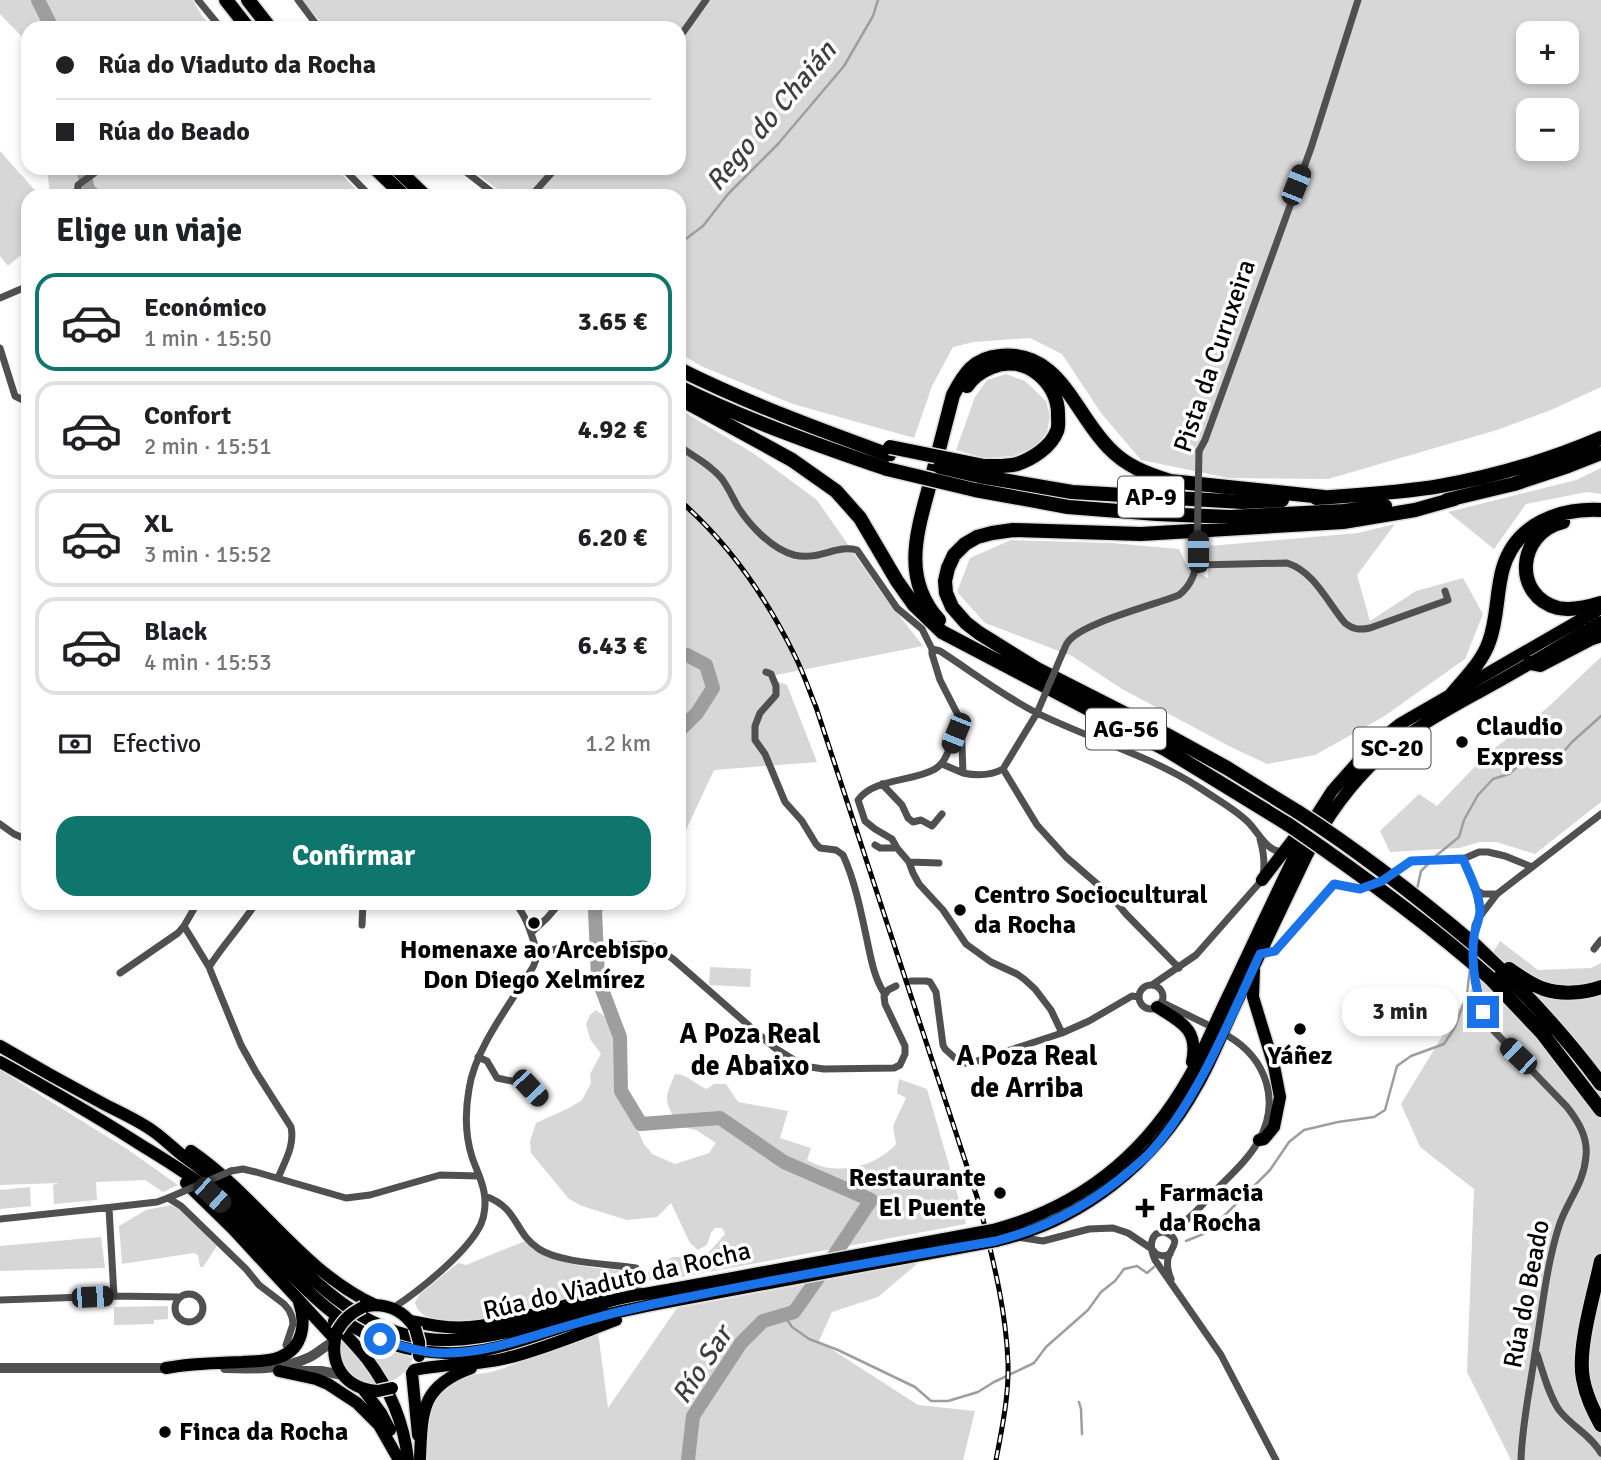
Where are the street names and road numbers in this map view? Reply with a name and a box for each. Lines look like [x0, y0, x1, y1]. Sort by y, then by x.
street label: Pista da Curuxeira [1167, 256, 1263, 456]
road number: AP-9 [1118, 476, 1184, 518]
road number: AG-56 [1086, 708, 1166, 750]
road number: SC-20 [1354, 728, 1430, 768]
street label: Rúa do Beado [1497, 1217, 1557, 1371]
street label: Rúa do Viaduto da Rocha [480, 1235, 754, 1327]

